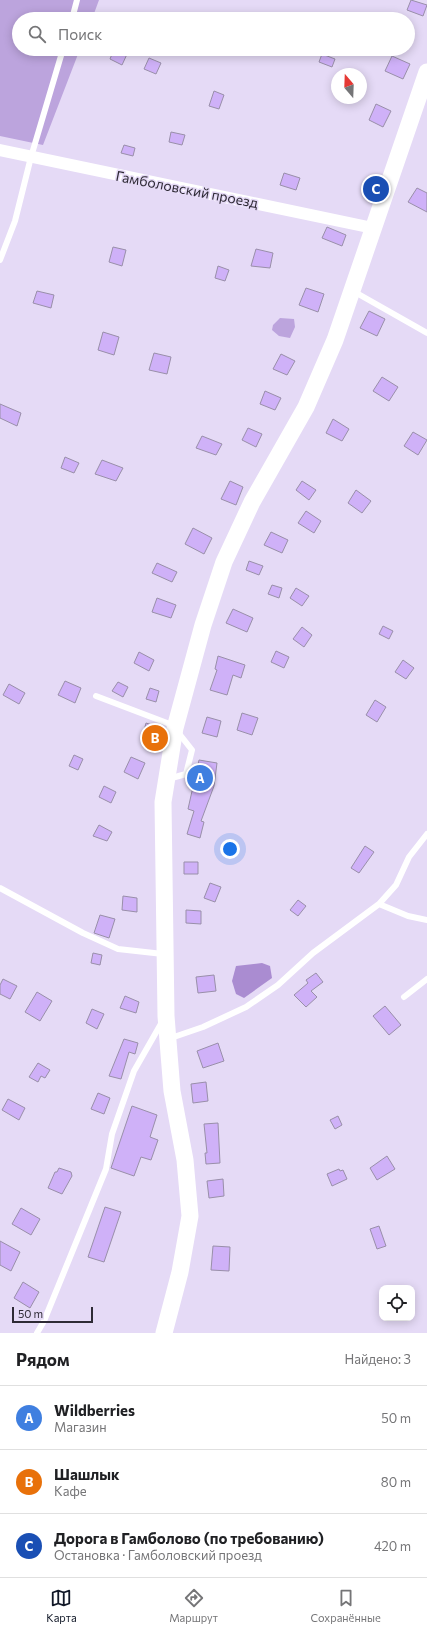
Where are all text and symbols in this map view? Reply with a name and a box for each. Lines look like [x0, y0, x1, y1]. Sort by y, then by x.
search box [12, 12, 415, 56]
icon: search [26, 23, 48, 45]
text: Поиск [58, 25, 102, 43]
north arrow [331, 68, 367, 104]
street label: Гамболовский проезд [114, 167, 260, 211]
pin: C [363, 174, 389, 204]
pin: B [142, 723, 168, 753]
pin: A [187, 763, 213, 793]
your location [220, 839, 240, 859]
map controls [379, 1285, 415, 1321]
button: locate [379, 1285, 415, 1321]
scale bar [12, 1305, 93, 1324]
text: 50 m [18, 1307, 43, 1320]
text: Рядом [16, 1349, 70, 1370]
text: Найдено: 3 [344, 1351, 411, 1367]
text: Wildberries [54, 1401, 135, 1419]
text: A [24, 1410, 34, 1426]
text: 50 m [381, 1410, 411, 1426]
text: Магазин [54, 1419, 107, 1435]
text: Шашлык [54, 1465, 120, 1483]
text: B [25, 1474, 33, 1490]
text: 80 m [381, 1474, 411, 1490]
text: Кафе [54, 1483, 87, 1499]
text: Дорога в Гамболово (по требованию) [54, 1529, 324, 1547]
text: C [25, 1538, 33, 1554]
text: 420 m [374, 1538, 411, 1554]
text: Остановка · Гамболовский проезд [54, 1547, 262, 1563]
tab: Карта [46, 1587, 77, 1624]
tab: Маршрут [169, 1587, 218, 1624]
tab: Сохранённые [311, 1587, 381, 1624]

